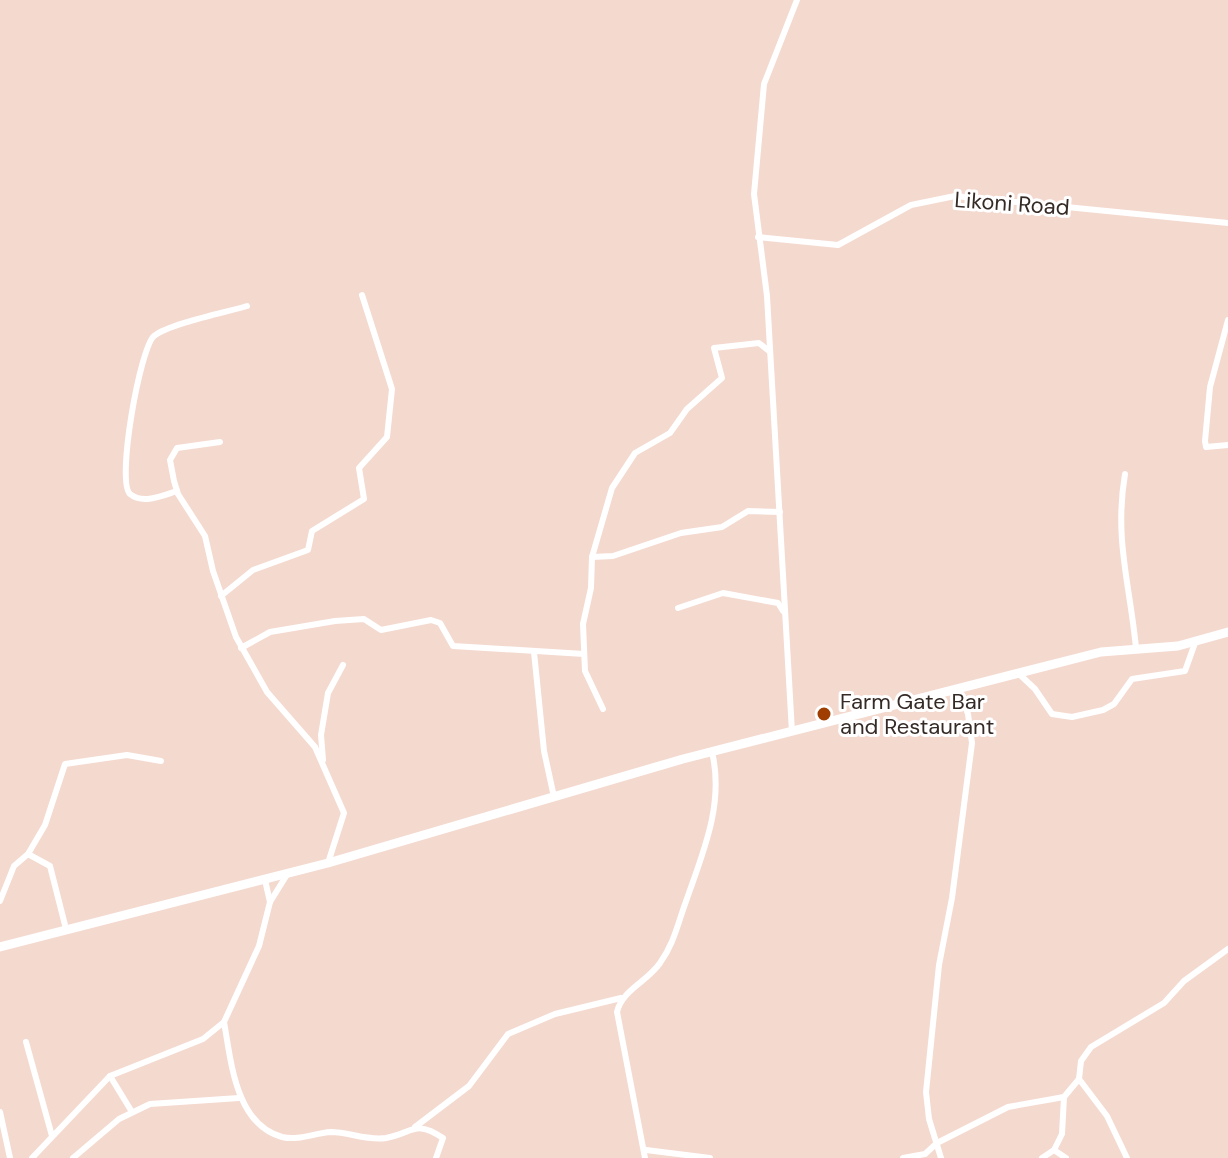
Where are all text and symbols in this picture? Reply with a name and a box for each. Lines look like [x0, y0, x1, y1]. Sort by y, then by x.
street label: Likoni Road [953, 185, 1070, 222]
place label: Farm Gate Bar and Restaurant [840, 687, 994, 741]
marker: Farm Gate Bar and Restaurant [815, 705, 833, 723]

